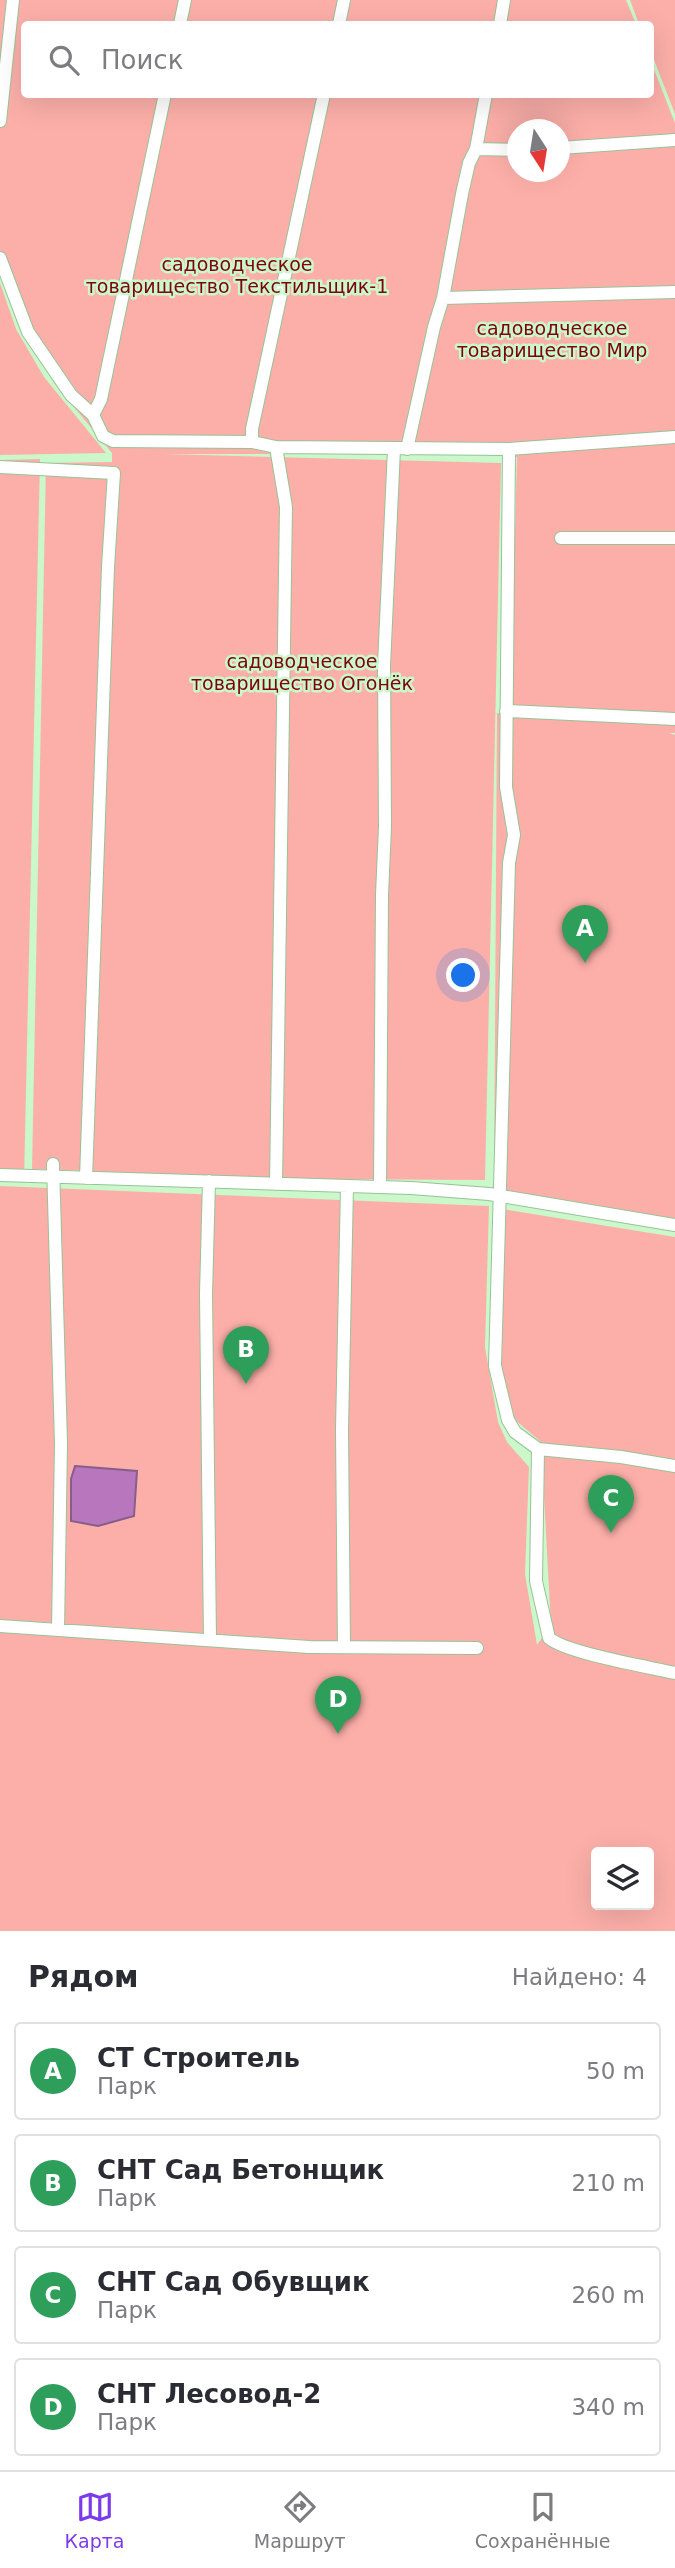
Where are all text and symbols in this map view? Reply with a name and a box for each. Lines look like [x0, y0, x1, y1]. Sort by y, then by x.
search box [21, 21, 654, 98]
icon: search [45, 41, 83, 79]
text: Поиск [101, 45, 183, 75]
north arrow [507, 119, 570, 182]
park label: садоводческое товарищество Текстильщик-1 [86, 253, 388, 297]
park label: садоводческое товарищество Мир [457, 317, 647, 361]
park label: садоводческое товарищество Огонёк [191, 650, 413, 694]
pin: A [562, 905, 608, 963]
your location [446, 958, 480, 992]
pin: B [223, 1326, 269, 1384]
pin: C [588, 1475, 634, 1533]
pin: D [315, 1676, 361, 1734]
map controls [591, 1847, 654, 1910]
button: layers [591, 1847, 654, 1910]
text: Рядом [28, 1959, 139, 1994]
text: Найдено: 4 [512, 1964, 647, 1990]
text: СТ Строитель [97, 2043, 300, 2073]
text: A [44, 2058, 62, 2084]
text: 50 m [586, 2058, 645, 2084]
text: Парк [97, 2073, 157, 2099]
text: СНТ Сад Бетонщик [97, 2155, 384, 2185]
text: B [44, 2170, 62, 2196]
text: 210 m [571, 2170, 645, 2196]
text: Парк [97, 2185, 157, 2211]
text: СНТ Сад Обувщик [97, 2267, 370, 2297]
text: C [45, 2282, 61, 2308]
text: 260 m [571, 2282, 645, 2308]
text: Парк [97, 2297, 157, 2323]
text: СНТ Лесовод-2 [97, 2379, 321, 2409]
text: D [43, 2394, 63, 2420]
text: 340 m [571, 2394, 645, 2420]
text: Парк [97, 2409, 157, 2435]
tab: Карта [65, 2488, 125, 2552]
tab: Маршрут [254, 2488, 346, 2552]
tab: Сохранённые [475, 2488, 610, 2552]

